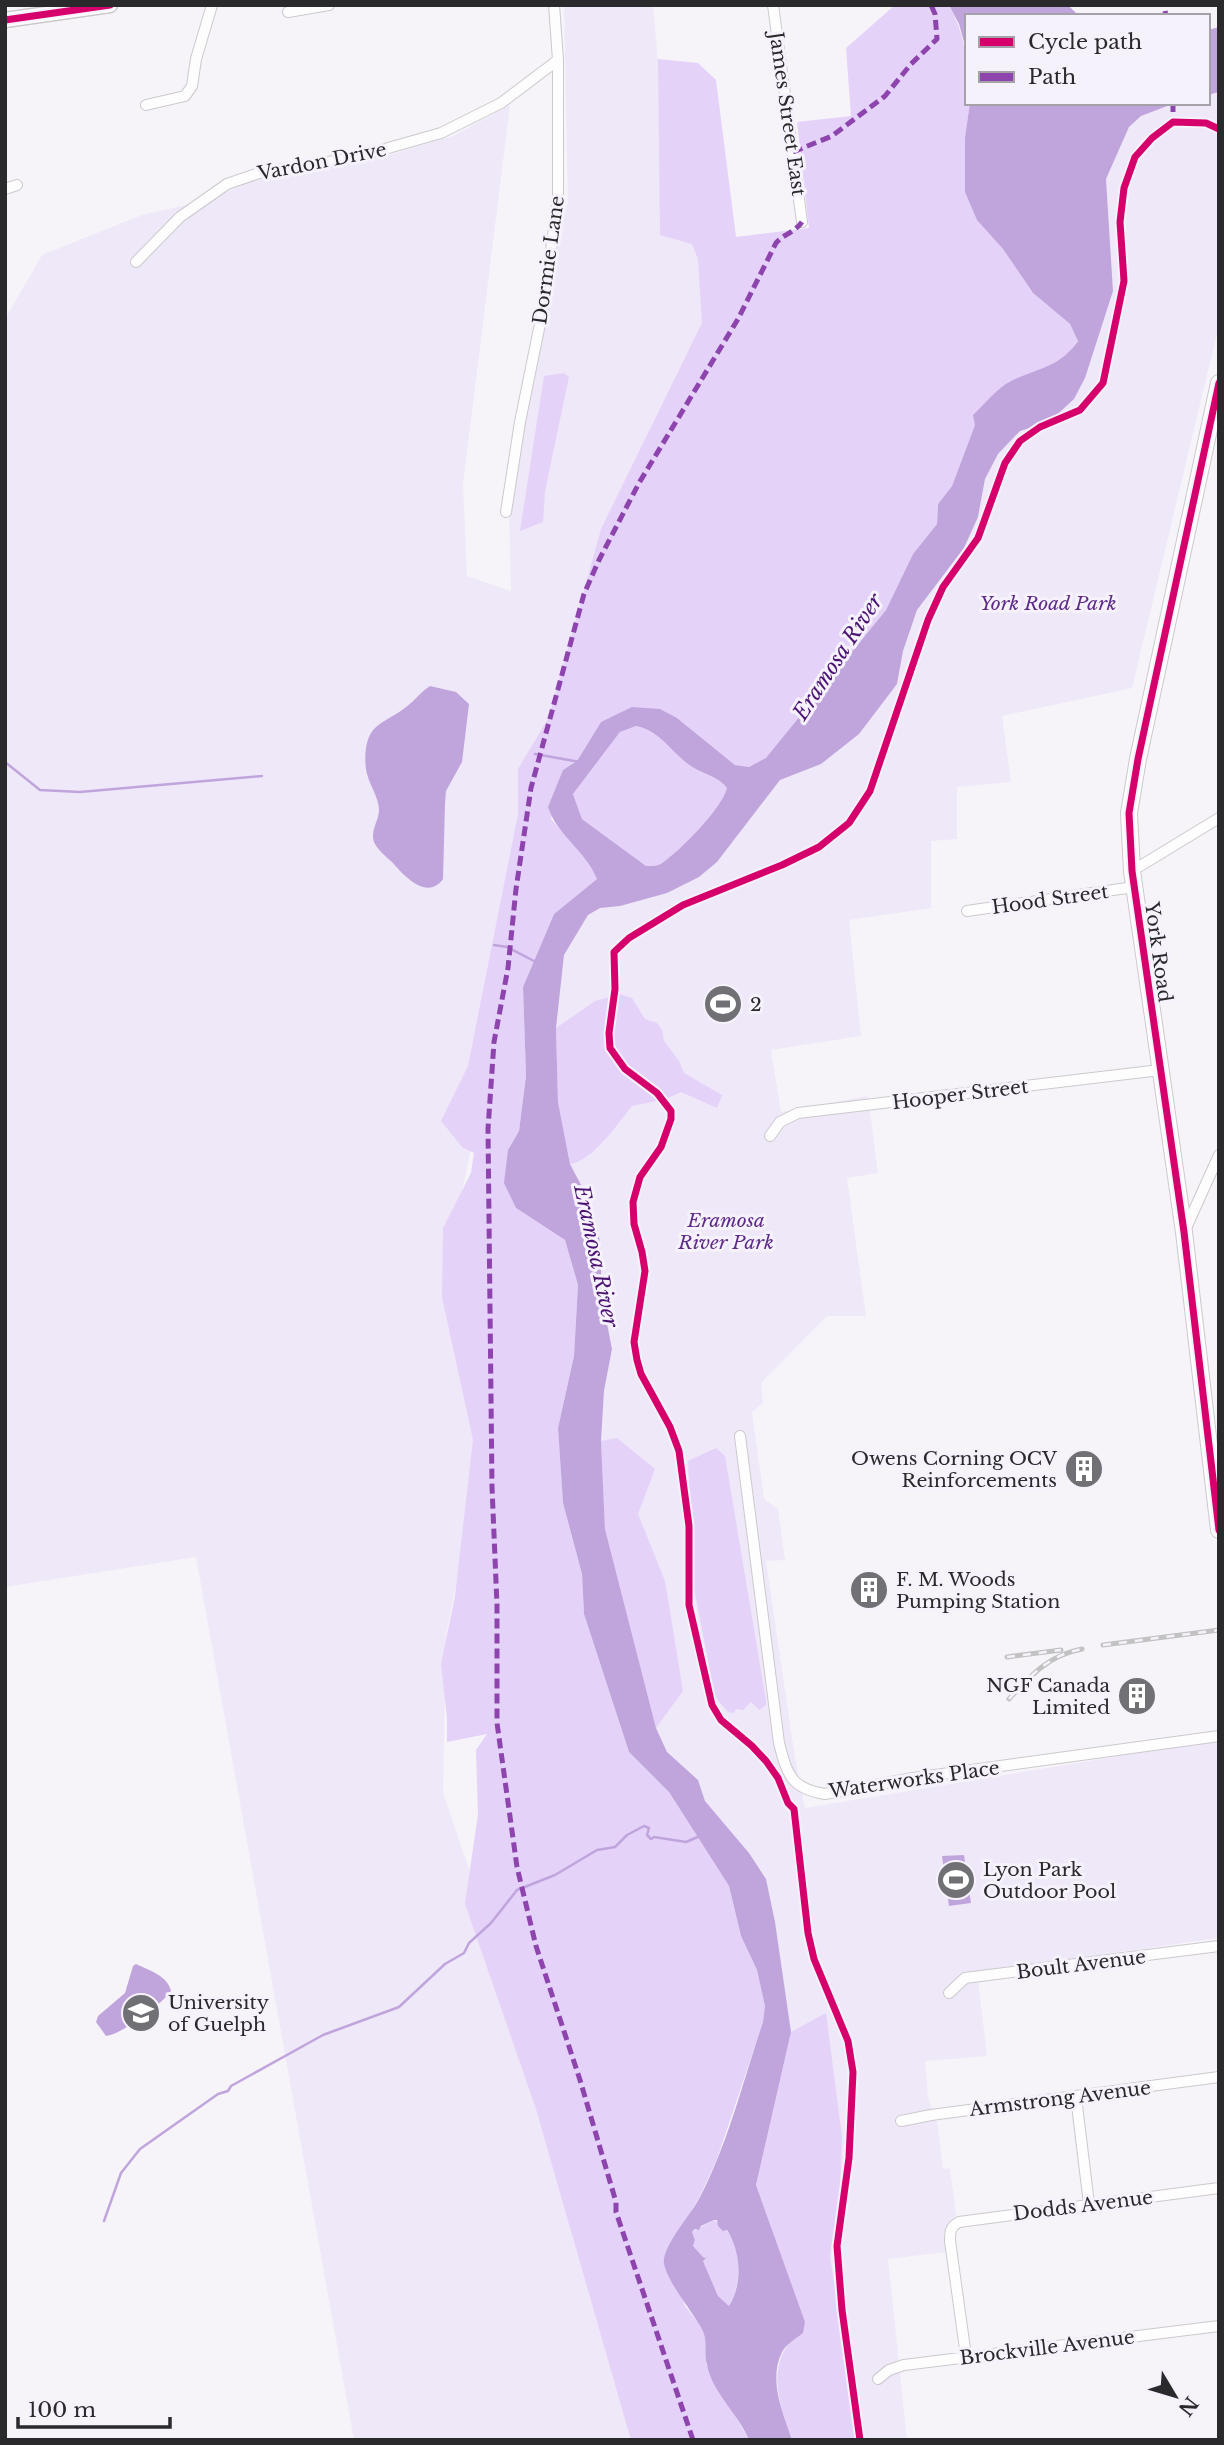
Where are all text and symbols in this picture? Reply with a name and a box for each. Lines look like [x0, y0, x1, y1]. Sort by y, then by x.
legend [965, 14, 1210, 105]
street label: James Street East [764, 28, 811, 198]
text: Cycle path [1028, 29, 1142, 55]
text: Path [1028, 64, 1076, 90]
street label: Vardon Drive [255, 138, 388, 185]
street label: Dormie Lane [528, 194, 569, 326]
water label: Eramosa River [787, 588, 889, 726]
park label: York Road Park [979, 592, 1117, 615]
street label: Hood Street [990, 880, 1111, 919]
street label: York Road [1140, 899, 1177, 1004]
sports icon: 2 [702, 983, 744, 1025]
place label: 2 [750, 993, 762, 1016]
street label: Hooper Street [891, 1075, 1030, 1114]
water label: Eramosa River [568, 1181, 624, 1331]
park label: Eramosa River Park [677, 1209, 774, 1254]
place label: Owens Corning OCV Reinforcements [851, 1447, 1058, 1492]
building icon: Owens Corning OCV Reinforcements [1063, 1448, 1105, 1490]
place label: F. M. Woods Pumping Station [896, 1568, 1060, 1613]
building icon: F. M. Woods Pumping Station [848, 1569, 890, 1611]
place label: NGF Canada Limited [986, 1674, 1110, 1719]
building icon: NGF Canada Limited [1116, 1675, 1158, 1717]
street label: Waterworks Place [826, 1756, 1001, 1803]
place label: Lyon Park Outdoor Pool [983, 1858, 1116, 1903]
sports icon: Lyon Park Outdoor Pool [935, 1859, 977, 1901]
street label: Boult Avenue [1015, 1945, 1147, 1984]
place label: University of Guelph [168, 1991, 269, 2036]
school or university icon: University of Guelph [120, 1992, 162, 2034]
street label: Armstrong Avenue [967, 2076, 1152, 2121]
street label: Dodds Avenue [1012, 2186, 1154, 2225]
street label: Brockville Avenue [958, 2325, 1136, 2370]
north arrow [1140, 2361, 1210, 2431]
scale bar [18, 2386, 170, 2430]
text: N [1173, 2392, 1203, 2420]
text: 100 m [28, 2397, 96, 2423]

